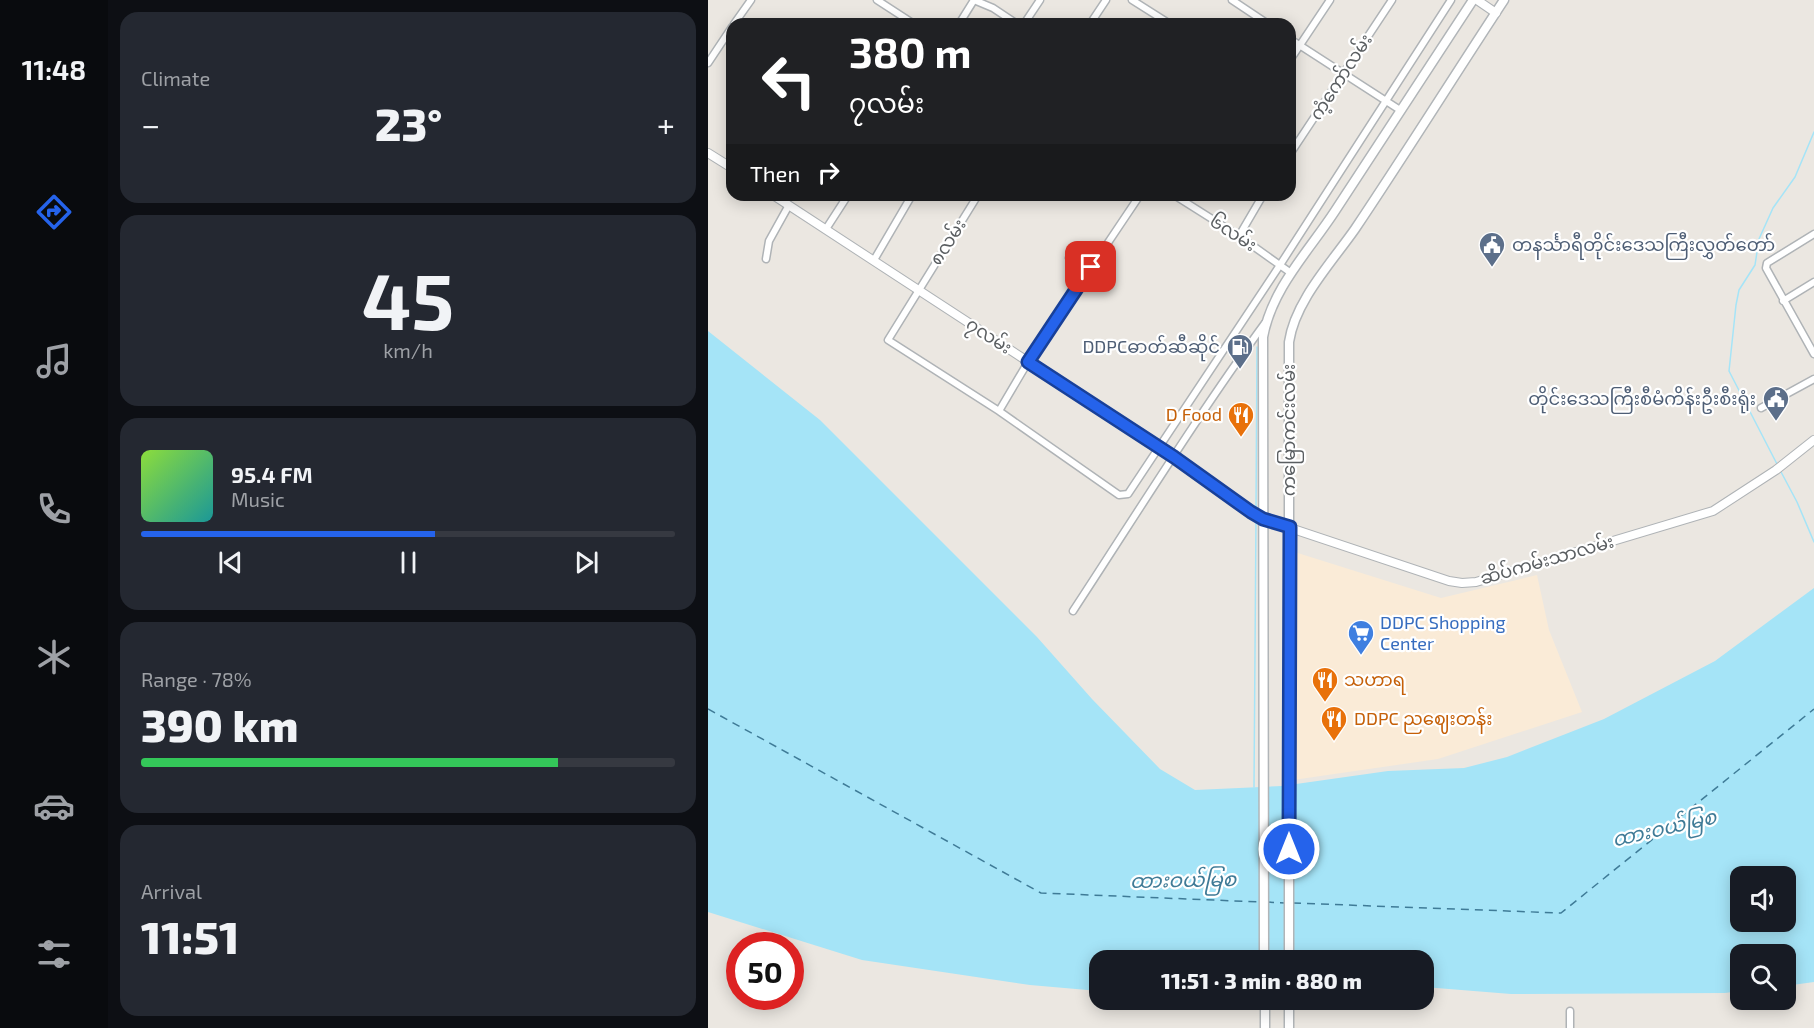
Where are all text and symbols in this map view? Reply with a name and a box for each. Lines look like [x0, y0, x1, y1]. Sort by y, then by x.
text: 380 m [849, 26, 972, 76]
street label: ကံ့ကော်လမ်း [1303, 29, 1378, 125]
icon: left [750, 42, 828, 120]
text: 11:48 [22, 53, 86, 85]
text: Climate [141, 66, 210, 90]
text: ၇လမ်း [849, 86, 924, 118]
text: 23° [375, 96, 442, 150]
text: − [141, 104, 160, 144]
text: + [657, 104, 675, 144]
icon: right [812, 156, 845, 189]
text: Then [750, 160, 800, 186]
icon: directions [33, 191, 75, 233]
street label: ၆လမ်း [1206, 208, 1262, 255]
street label: ၈လမ်း [923, 214, 970, 269]
public building icon: တနင်္သာရီတိုင်းဒေသကြီးလွှတ်တော် [1477, 230, 1507, 268]
place label: တနင်္သာရီတိုင်းဒေသကြီးလွှတ်တော် [1512, 231, 1775, 260]
pin [1065, 241, 1116, 292]
icon: arrive [1074, 250, 1107, 283]
text: 45 [362, 252, 454, 346]
street label: ၇လမ်း [960, 311, 1017, 362]
fuel station icon: DDPCဓာတ်ဆီဆိုင် [1225, 332, 1255, 370]
place label: DDPCဓာတ်ဆီဆိုင် [1082, 333, 1220, 362]
text: km/h [383, 338, 433, 362]
icon: music [33, 340, 75, 382]
street label: ကမြောကင်းလမ်း [1276, 364, 1304, 496]
public building icon: တိုင်းဒေသကြီးစီမံကိန်းဦးစီးရုံး [1761, 384, 1791, 422]
place label: တိုင်းဒေသကြီးစီမံကိန်းဦးစီးရုံး [1528, 385, 1756, 414]
restaurant icon: D Food [1226, 400, 1256, 438]
place label: D Food [1166, 403, 1222, 425]
text: 95.4 FM [231, 461, 313, 487]
text: Music [231, 487, 285, 511]
icon: phone [33, 488, 75, 530]
street label: ဆိပ်ကမ်းသာလမ်း [1477, 527, 1616, 589]
icon: previous [214, 546, 247, 579]
icon: pause [392, 546, 425, 579]
icon: next [570, 546, 603, 579]
place label: DDPC Shopping Center [1380, 611, 1505, 654]
supermarket icon: DDPC Shopping Center [1346, 618, 1376, 656]
icon: climate [33, 636, 75, 678]
restaurant icon: သဟာရ [1310, 665, 1340, 703]
text: Range · 78% [141, 667, 252, 691]
place label: သဟာရ [1344, 668, 1406, 695]
text: 390 km [141, 697, 299, 751]
restaurant icon: DDPC ညဈေးတန်း [1319, 704, 1349, 742]
place label: DDPC ညဈေးတန်း [1354, 706, 1492, 734]
icon: car [33, 785, 75, 827]
water label: ထားဝယ်မြစ [1609, 802, 1721, 856]
position arrow [1257, 817, 1321, 881]
water label: ထားဝယ်မြစ [1130, 865, 1238, 898]
map controls [1730, 866, 1796, 1010]
button: sound [1730, 866, 1796, 932]
text: Arrival [141, 879, 202, 903]
text: 11:51 [141, 909, 239, 963]
speed limit sign: 50 [726, 932, 804, 1010]
icon: filters [33, 933, 75, 975]
button: search [1730, 944, 1796, 1010]
text: 11:51 · 3 min · 880 m [1161, 967, 1362, 993]

